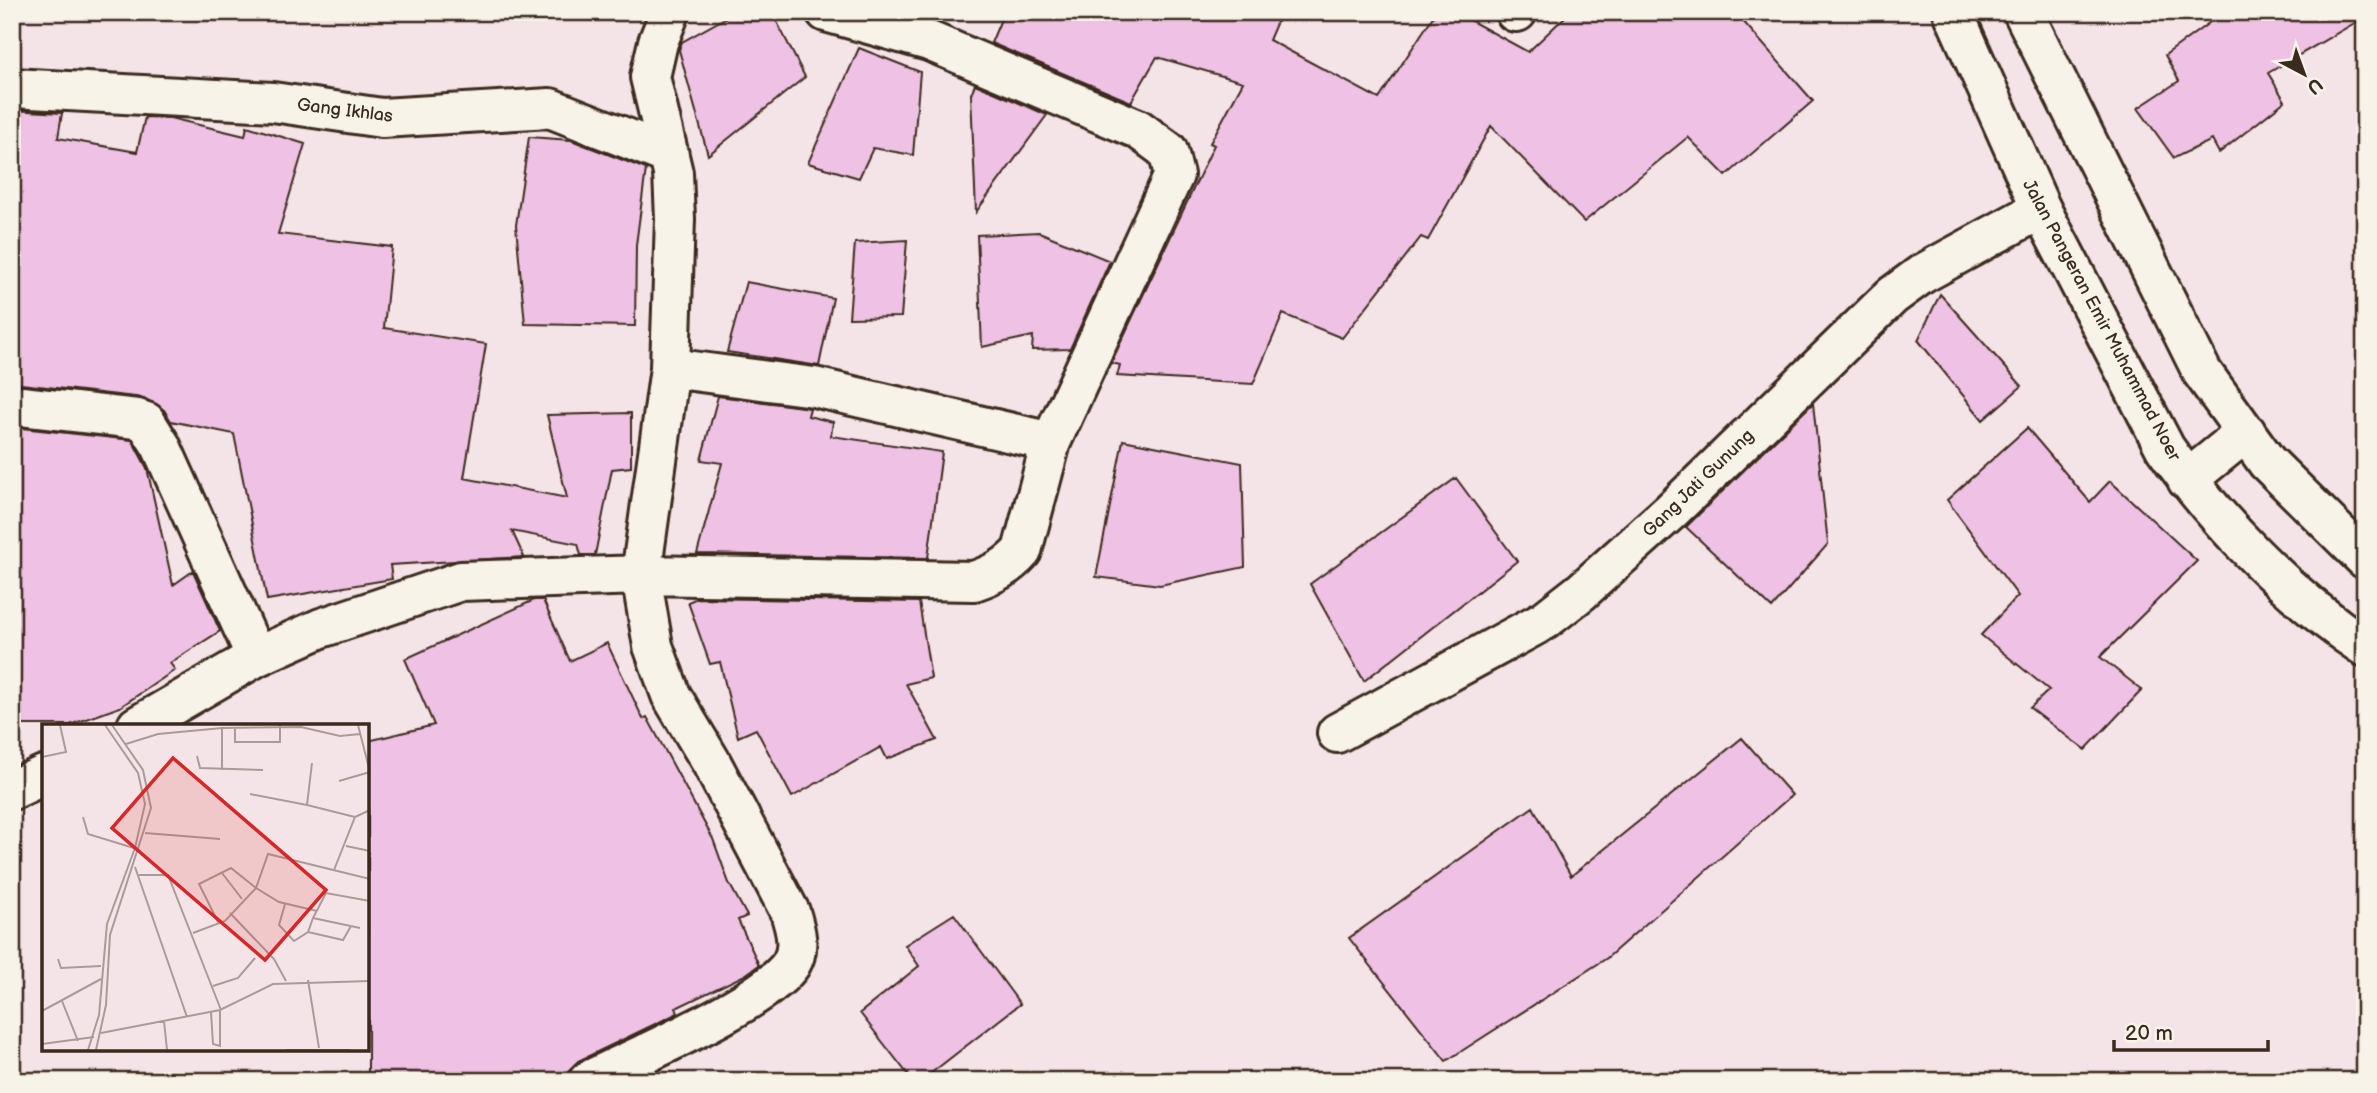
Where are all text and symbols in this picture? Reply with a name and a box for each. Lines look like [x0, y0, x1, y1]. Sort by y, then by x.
north arrow [2268, 38, 2338, 108]
text: U [2302, 73, 2327, 99]
street label: Gang Ikhlas [296, 94, 394, 127]
street label: Jalan Pangeran Emir Muhammad Noer [2018, 176, 2185, 465]
street label: Gang Jati Gunung [1639, 425, 1758, 542]
inset map [42, 724, 369, 1051]
scale bar [2114, 1009, 2268, 1053]
text: 20 m [2125, 1021, 2173, 1046]

